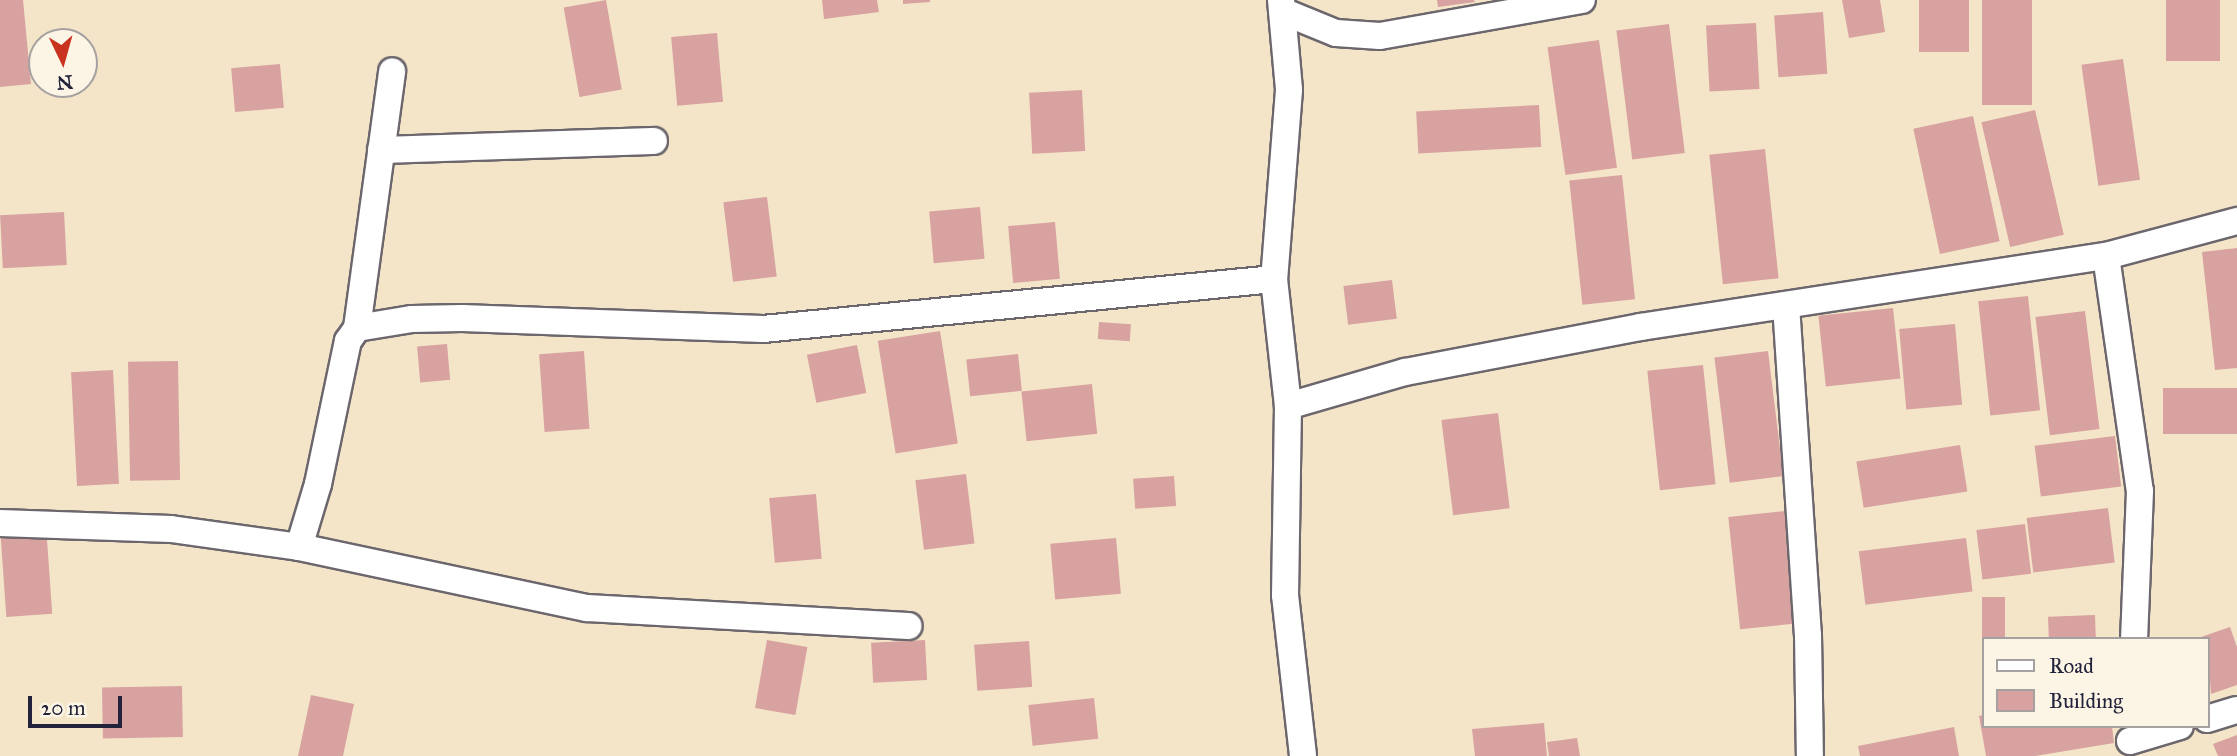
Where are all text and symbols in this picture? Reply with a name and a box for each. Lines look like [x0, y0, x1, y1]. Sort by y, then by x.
north arrow [28, 28, 98, 98]
text: N [56, 70, 74, 95]
legend [1982, 637, 2209, 728]
text: Road [2049, 653, 2094, 679]
scale bar [32, 682, 126, 726]
text: Building [2049, 688, 2123, 714]
text: 20 m [41, 695, 86, 721]

